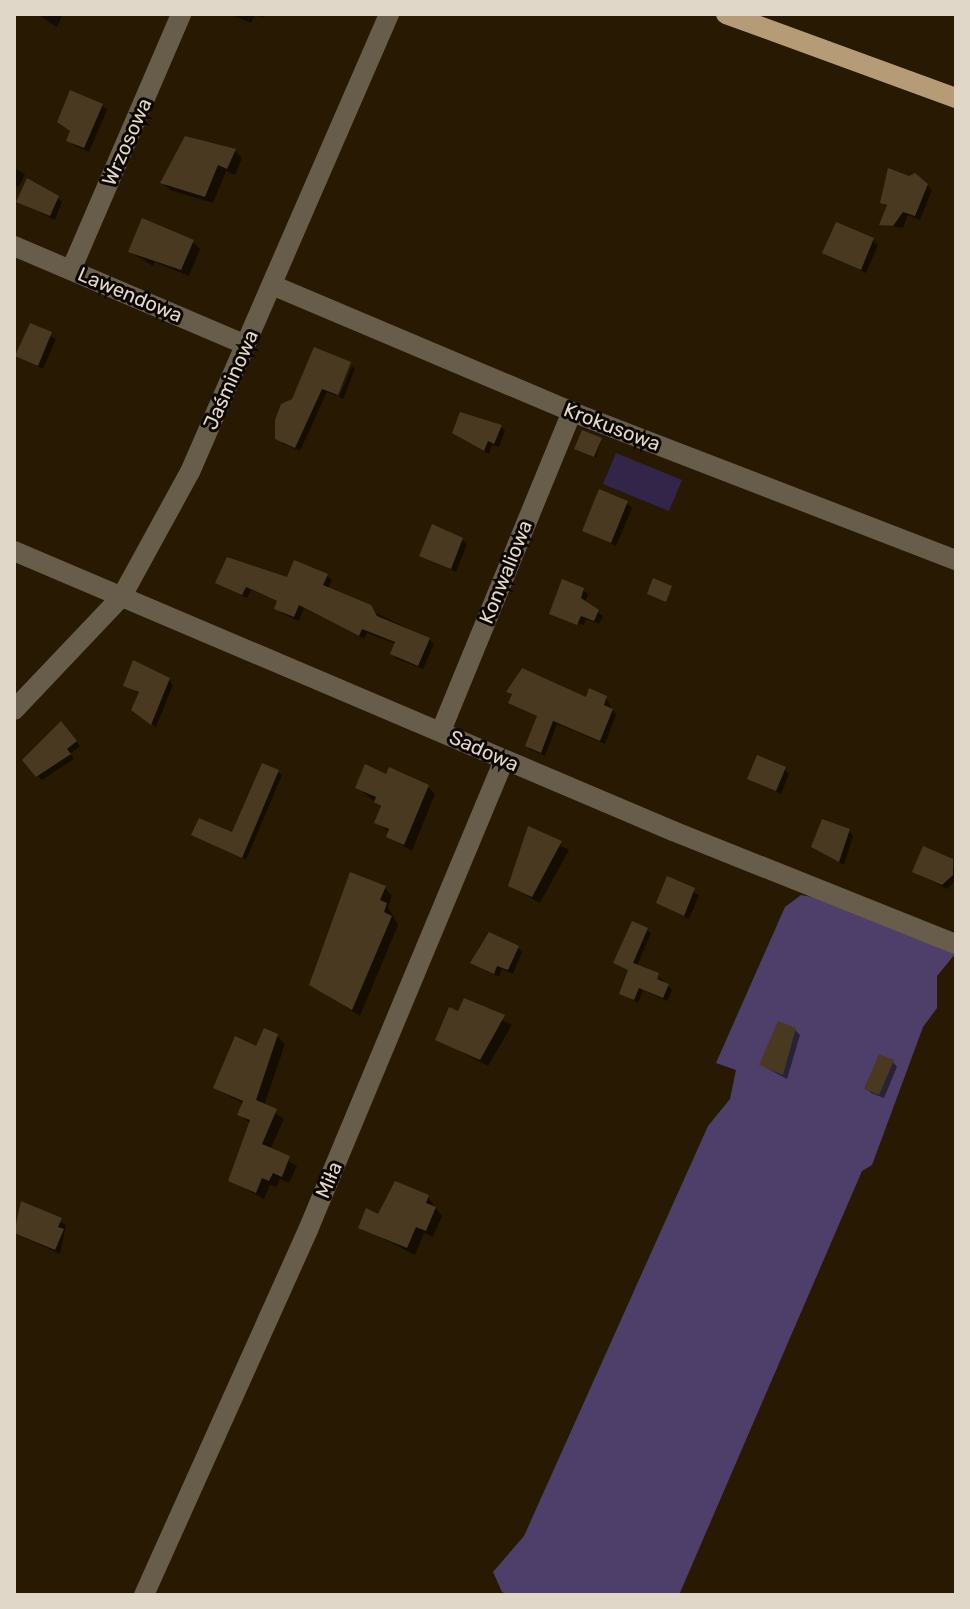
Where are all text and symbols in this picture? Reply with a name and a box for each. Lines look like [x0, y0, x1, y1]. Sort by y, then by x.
street label: Wrzosowa [97, 95, 157, 189]
street label: Lawendowa [74, 262, 186, 328]
street label: Jaśminowa [198, 326, 264, 434]
street label: Krokusowa [560, 398, 664, 456]
street label: Konwaliowa [474, 517, 538, 627]
street label: Sadowa [446, 725, 522, 777]
street label: Miła [311, 1158, 347, 1202]

